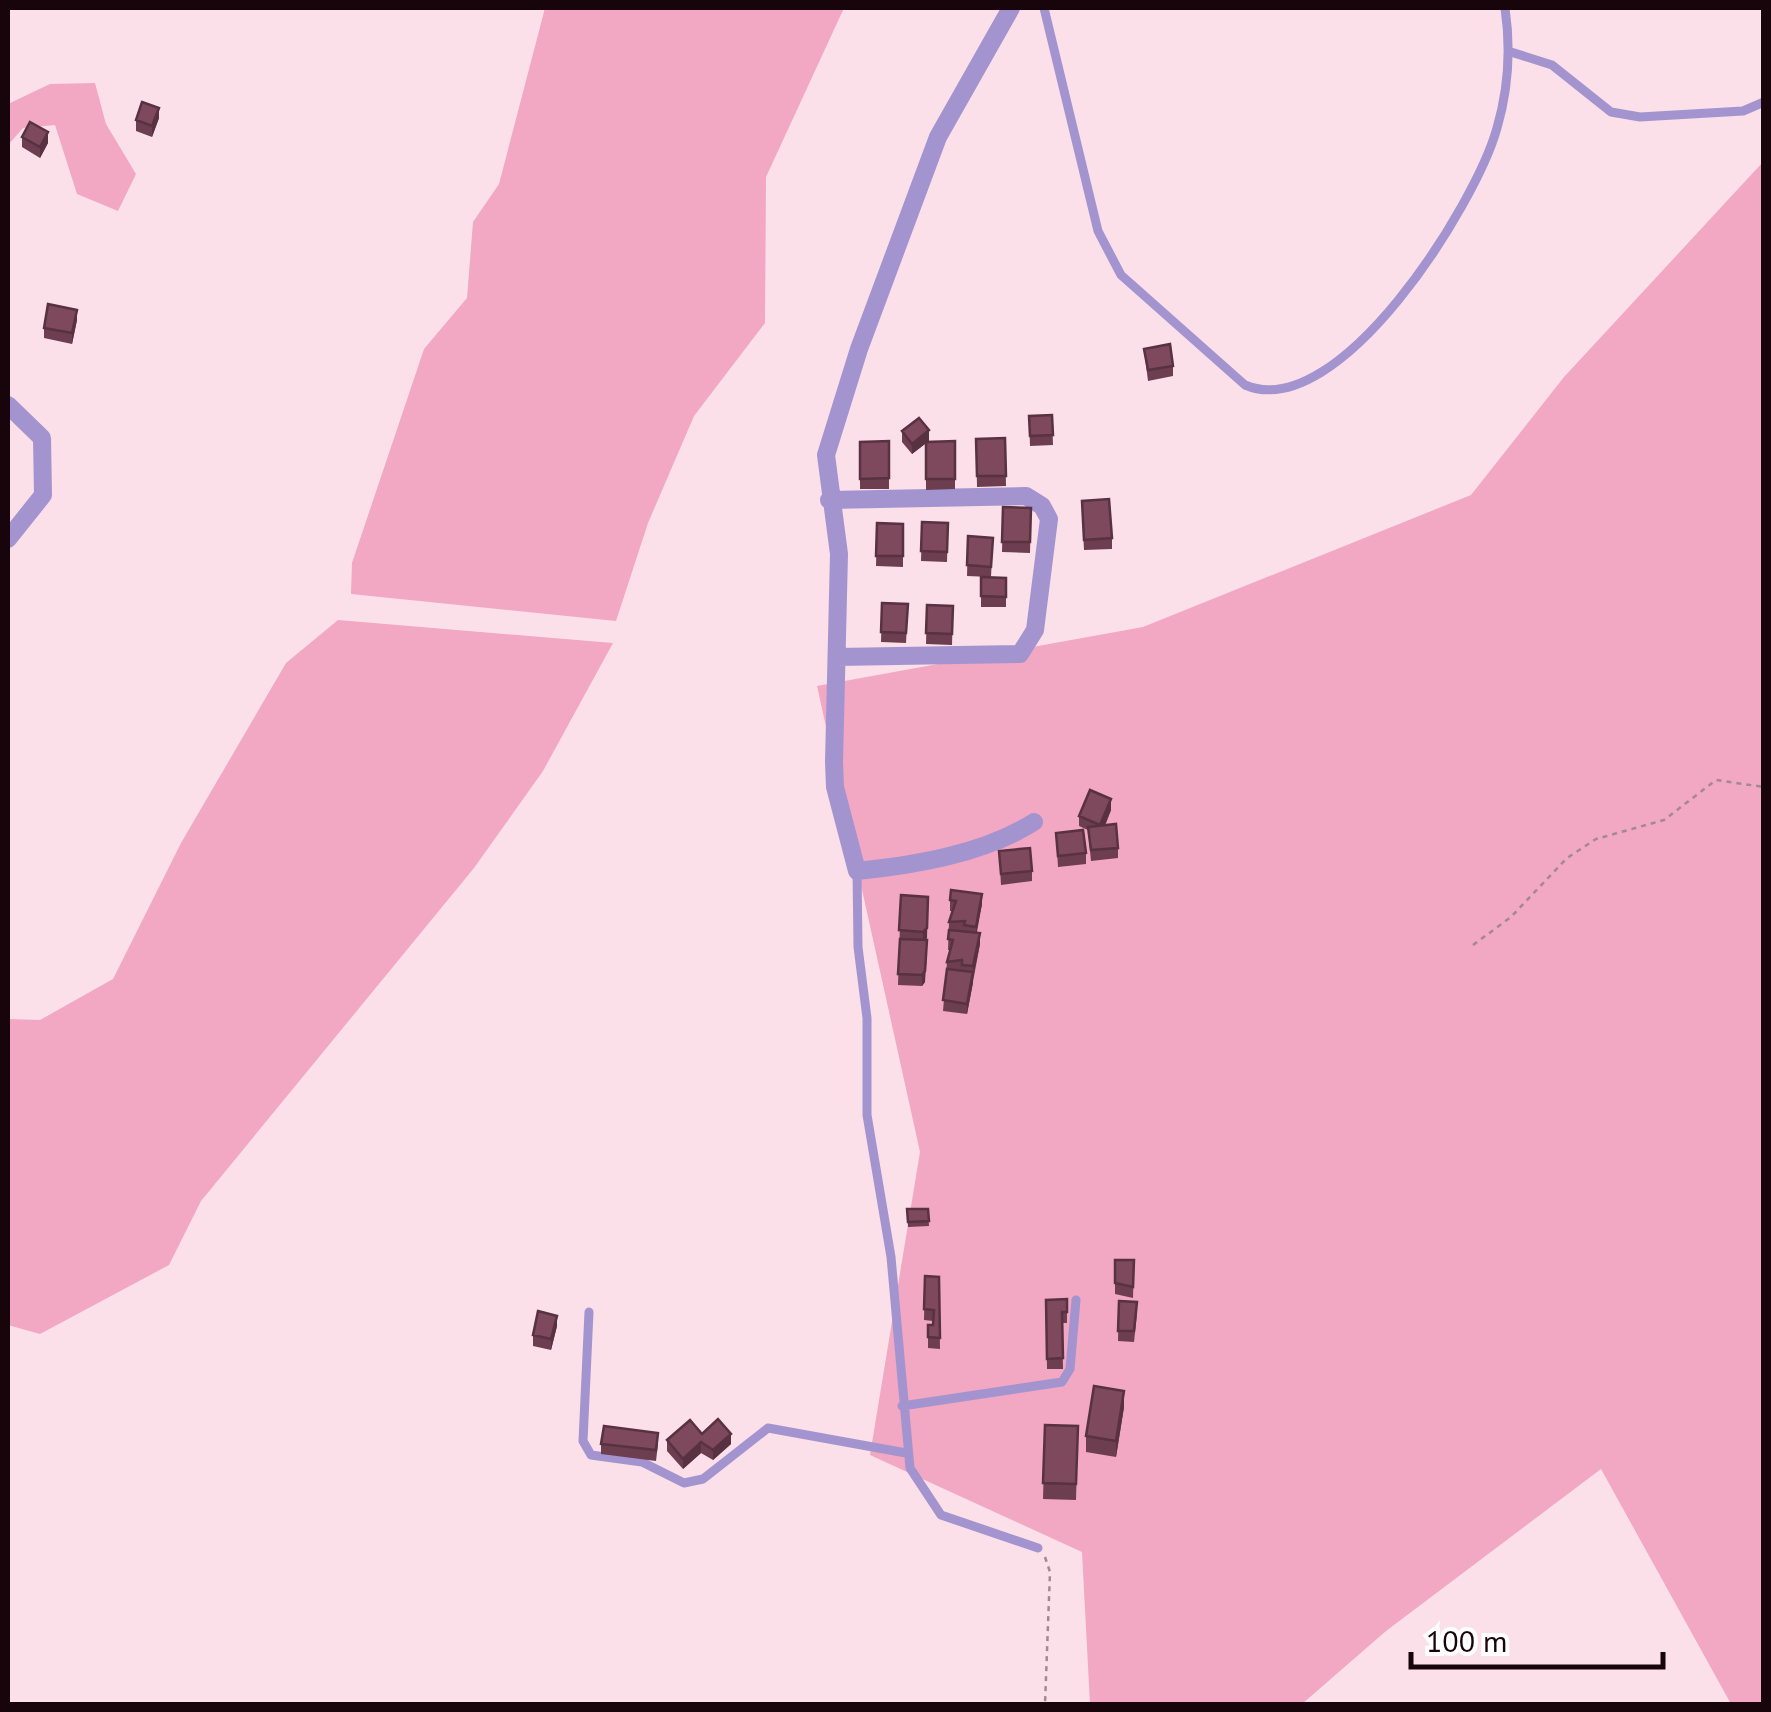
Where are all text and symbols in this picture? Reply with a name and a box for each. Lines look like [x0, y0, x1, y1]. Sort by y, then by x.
scale bar [1411, 1607, 1664, 1669]
text: 100 m [1426, 1621, 1507, 1660]

